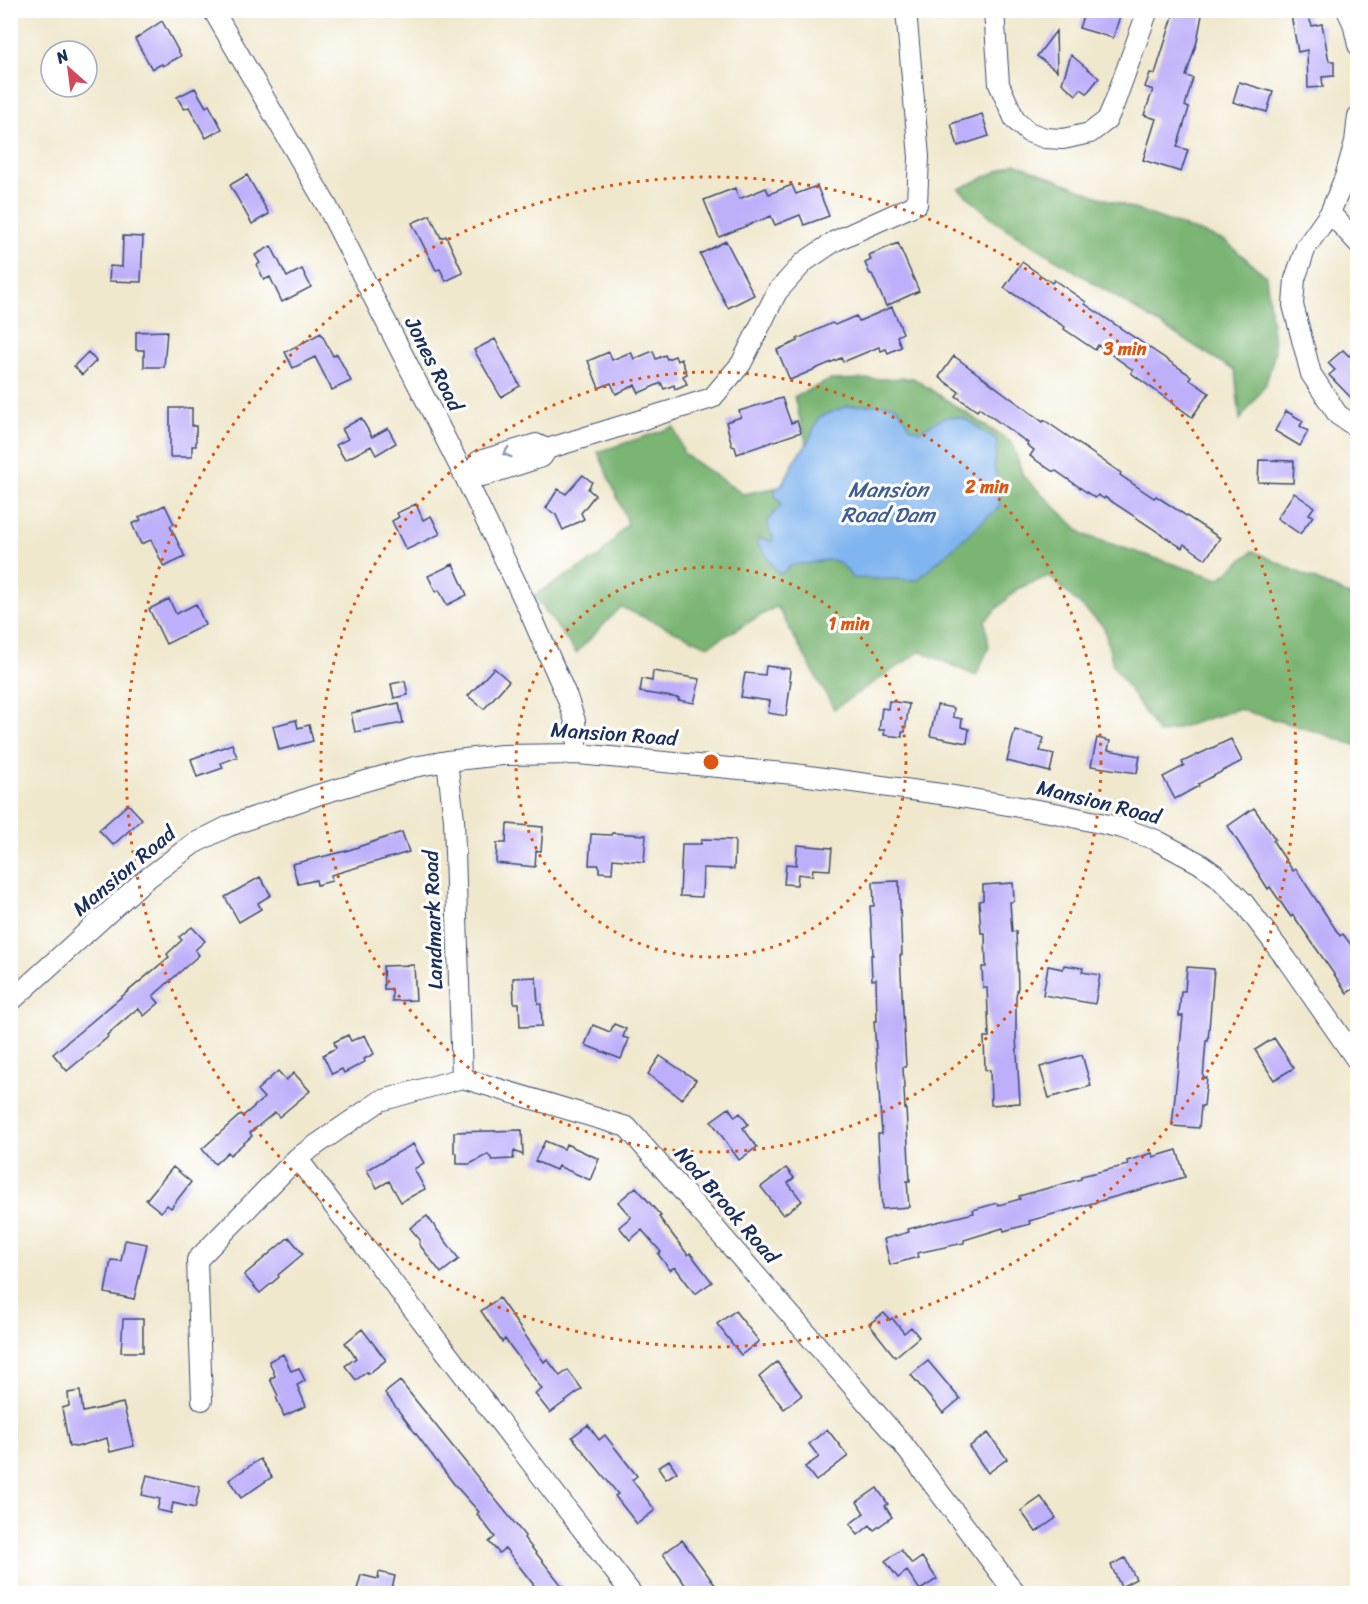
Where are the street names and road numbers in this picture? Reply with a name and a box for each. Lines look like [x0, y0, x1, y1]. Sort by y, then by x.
street label: Jones Road [393, 309, 475, 420]
street label: Mansion Road [549, 711, 680, 758]
street label: Mansion Road [1033, 768, 1167, 836]
street label: Mansion Road [63, 814, 186, 926]
street label: Landmark Road [412, 848, 454, 990]
street label: Nod Brook Road [665, 1137, 791, 1274]

